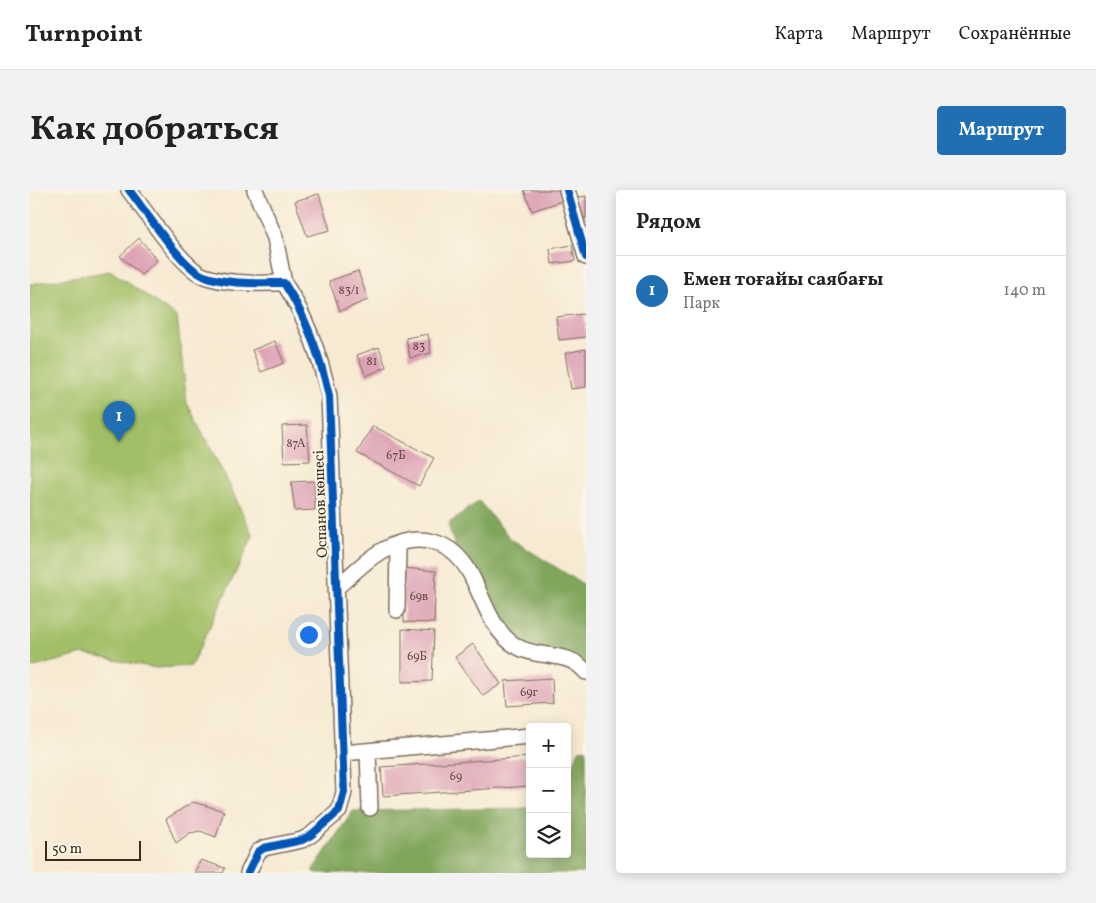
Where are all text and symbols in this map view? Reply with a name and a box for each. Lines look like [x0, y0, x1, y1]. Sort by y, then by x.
text: Turnpoint [25, 18, 143, 52]
text: Карта [774, 22, 823, 47]
text: Маршрут [851, 22, 931, 47]
text: Сохранённые [959, 22, 1071, 47]
text: Как добраться [30, 106, 279, 154]
button: Маршрут [937, 106, 1066, 155]
text: Рядом [636, 208, 701, 237]
text: Емен тоғайы саябағы [683, 267, 883, 293]
text: 1 [649, 280, 655, 302]
text: 140 m [1004, 280, 1046, 302]
house number: 83/1 [339, 283, 359, 299]
text: Парк [683, 293, 720, 315]
house number: 83 [413, 339, 425, 355]
house number: 81 [367, 354, 377, 370]
pin: 1 [103, 401, 135, 442]
house number: 87А [286, 436, 306, 452]
house number: 67Б [386, 448, 406, 464]
street label: Оспанов көшесі [309, 450, 334, 558]
house number: 69в [410, 589, 428, 605]
your location [296, 622, 322, 648]
house number: 69Б [407, 649, 427, 665]
house number: 69г [520, 685, 539, 701]
map controls [526, 723, 571, 858]
button: + [526, 723, 571, 768]
button: − [526, 768, 571, 813]
house number: 69 [450, 769, 462, 785]
button: layers [526, 813, 571, 858]
scale bar [45, 838, 141, 861]
text: 50 m [52, 840, 82, 859]

